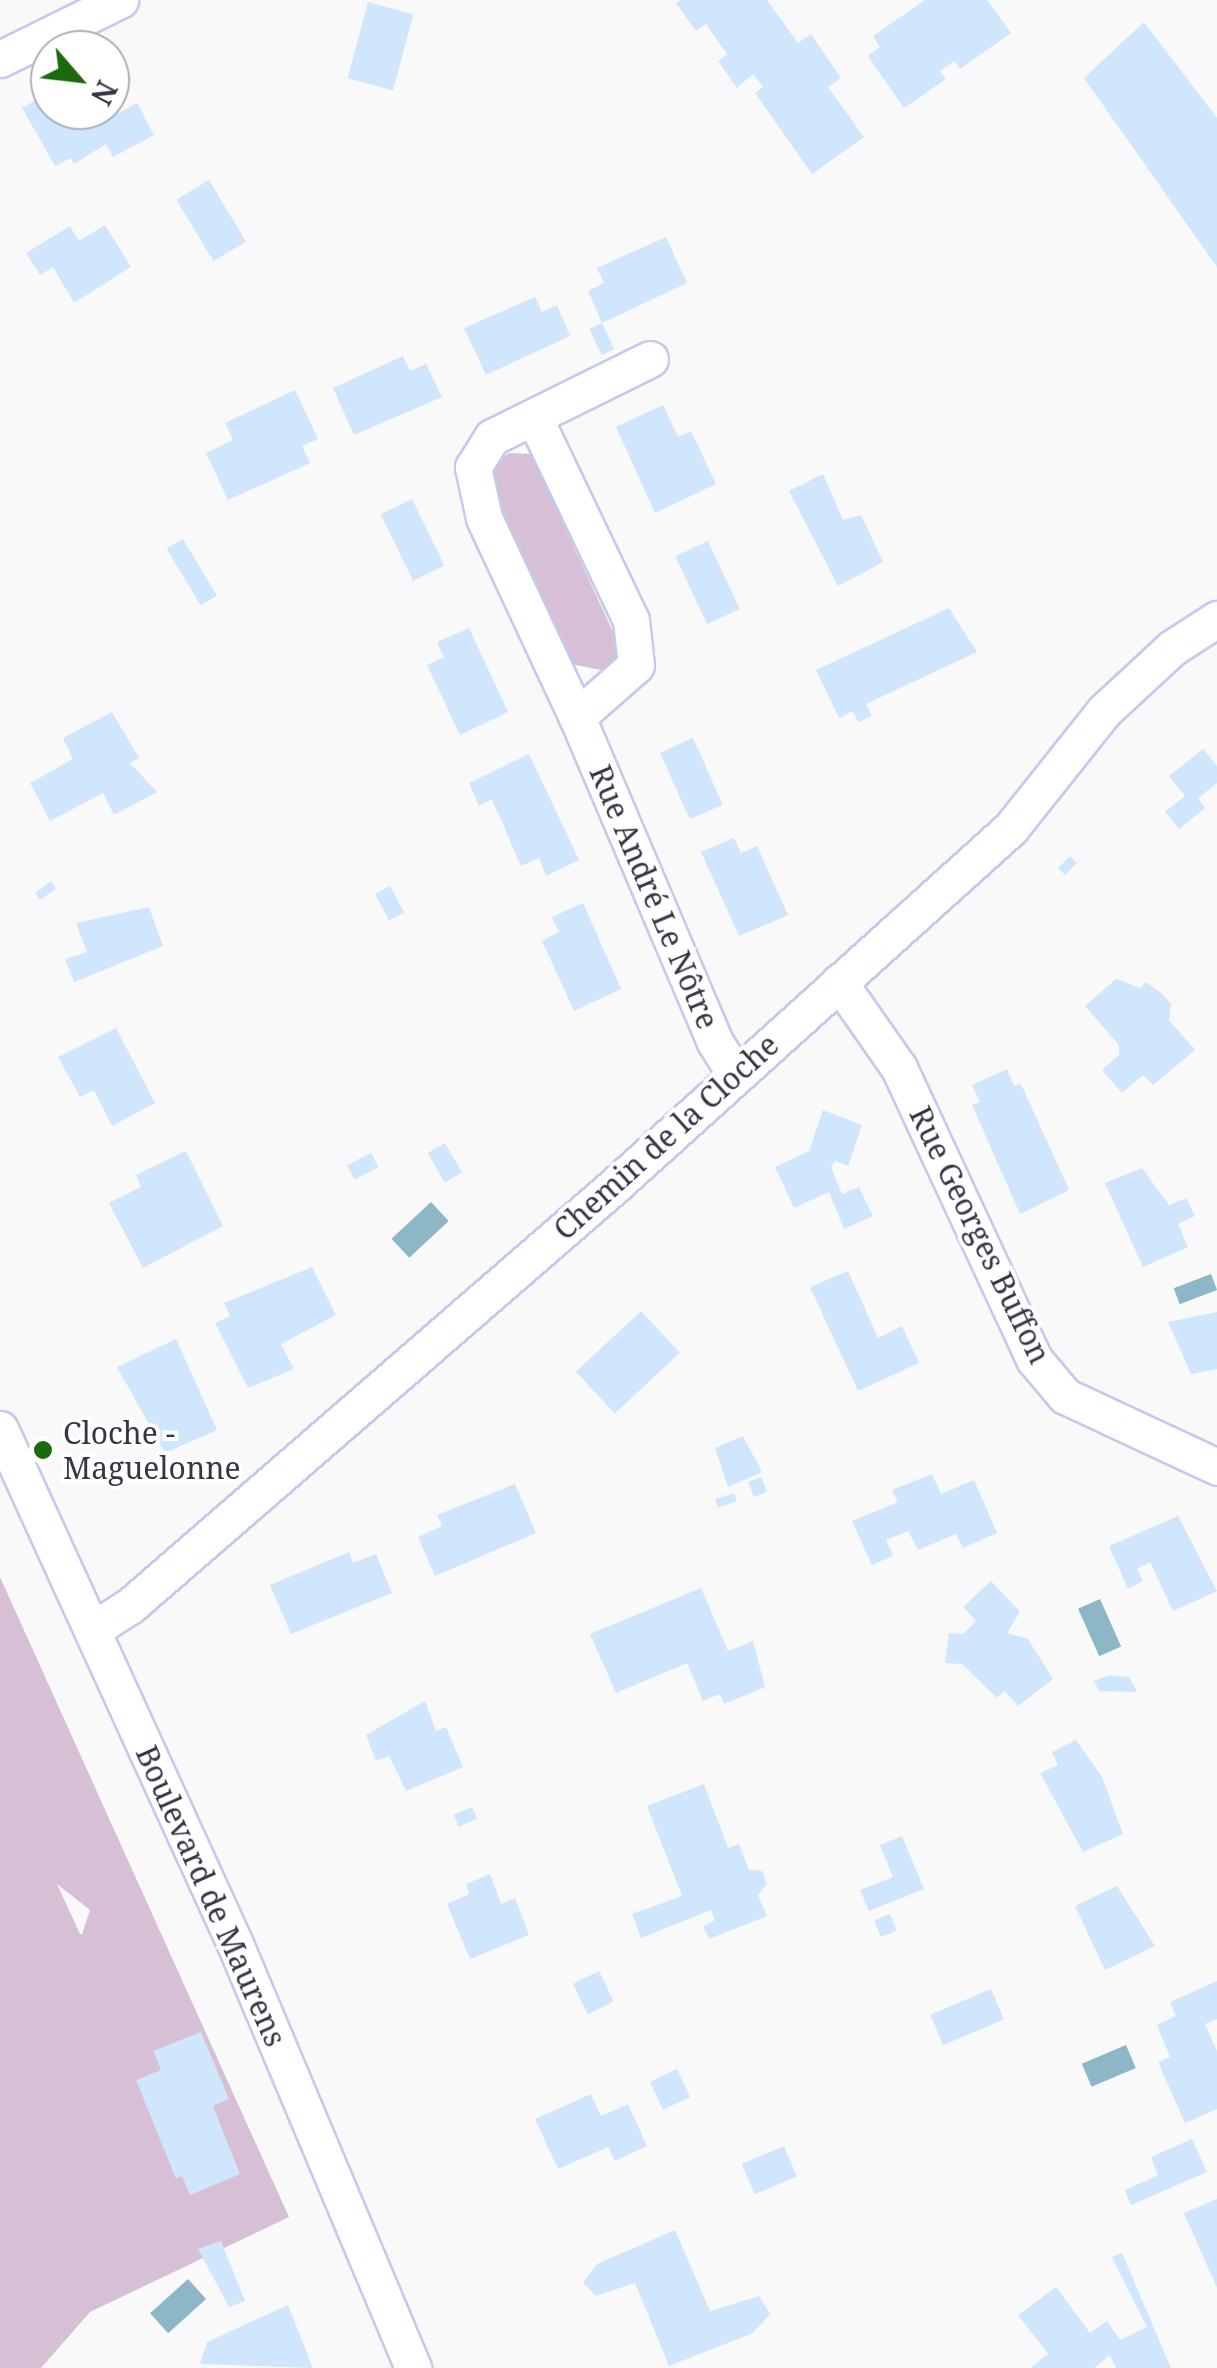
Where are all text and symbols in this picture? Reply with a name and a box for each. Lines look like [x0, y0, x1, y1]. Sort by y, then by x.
north arrow [30, 30, 130, 130]
text: N [83, 74, 127, 112]
street label: Rue André Le Nôtre [582, 760, 726, 1034]
street label: Chemin de la Cloche [546, 1027, 786, 1247]
street label: Rue Georges Buffon [902, 1101, 1058, 1369]
place label: Cloche - Maguelonne [63, 1415, 241, 1486]
marker: Cloche - Maguelonne [32, 1439, 54, 1461]
street label: Boulevard de Maurens [128, 1740, 294, 2052]

